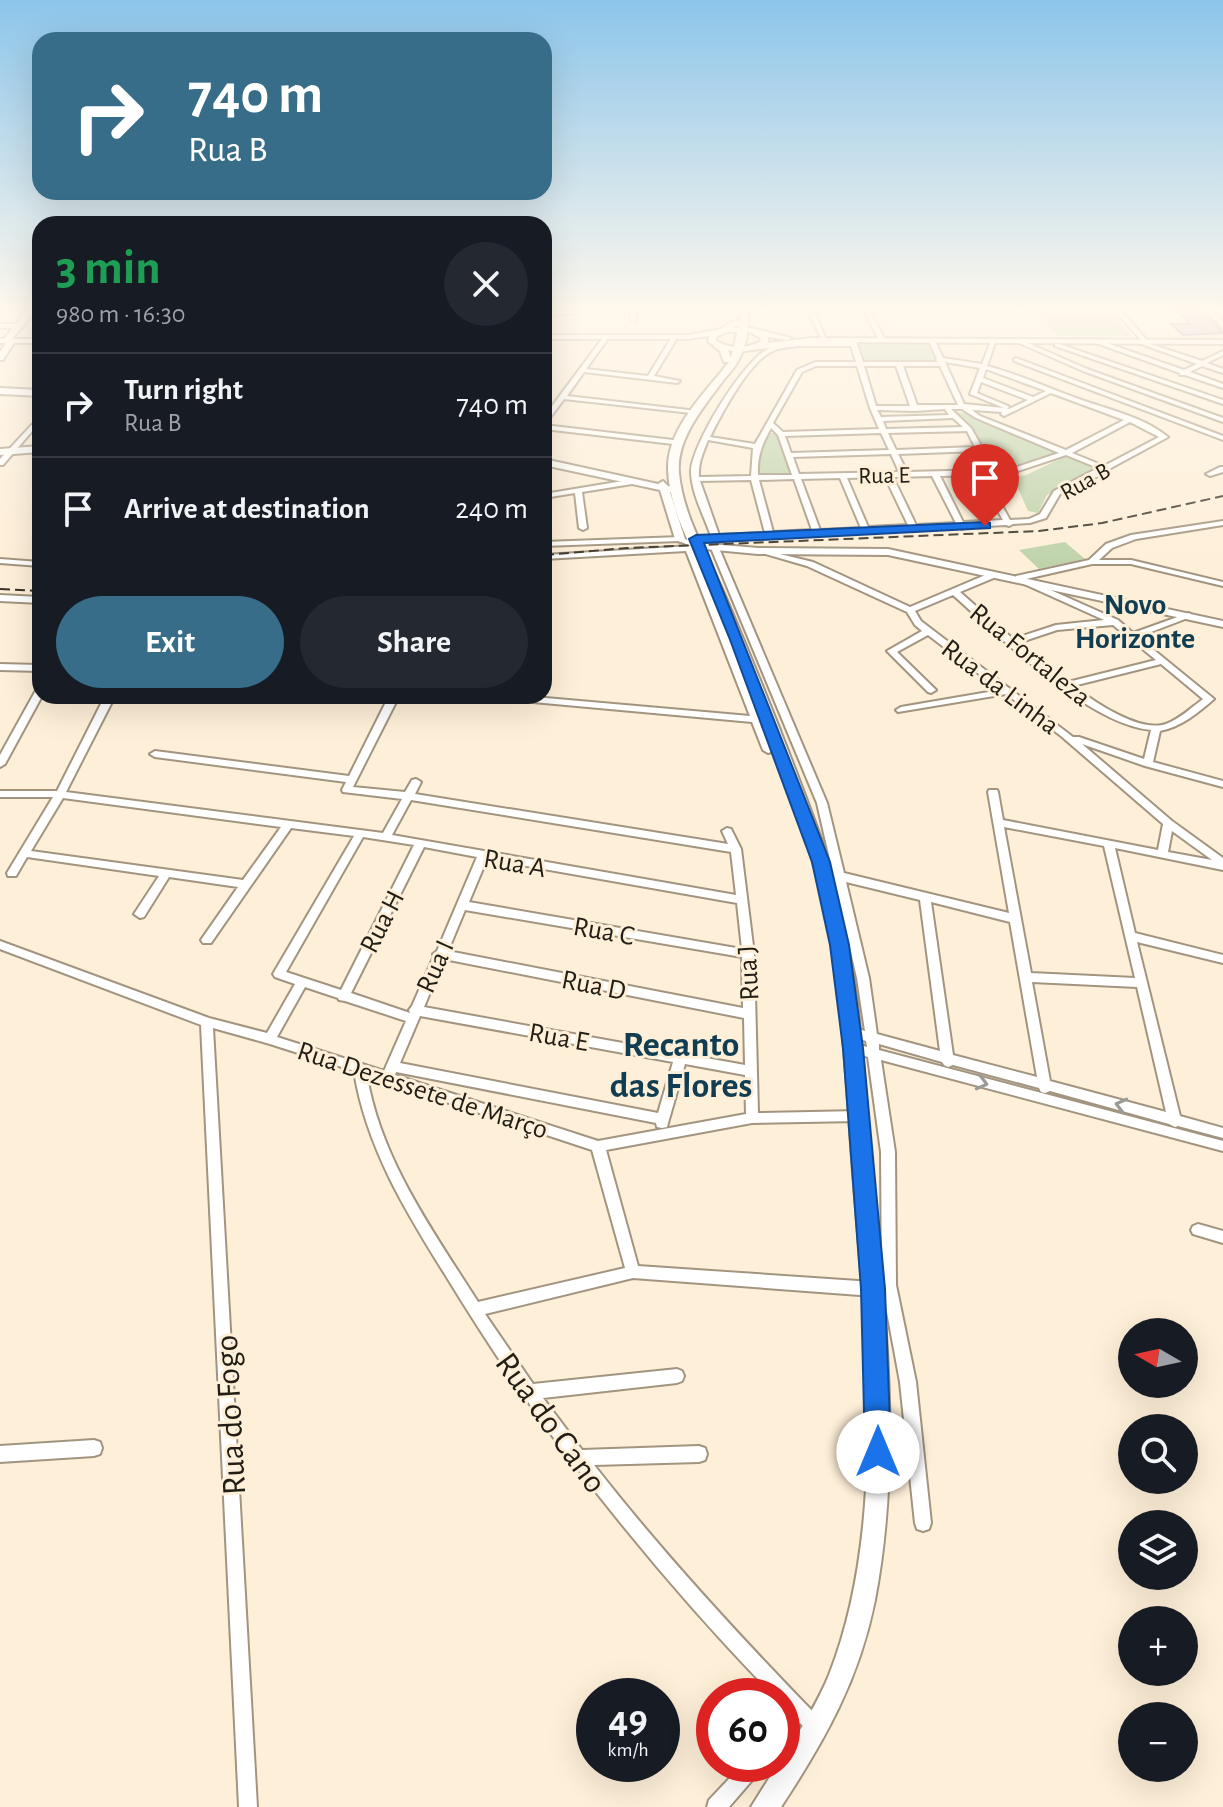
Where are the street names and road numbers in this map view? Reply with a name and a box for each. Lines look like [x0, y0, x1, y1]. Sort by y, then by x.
street label: Rua B [1056, 459, 1114, 505]
street label: Rua E [858, 464, 910, 488]
street label: Rua Fortaleza [964, 599, 1096, 713]
street label: Rua da Linha [936, 635, 1064, 741]
street label: Rua A [481, 845, 548, 883]
street label: Rua H [355, 886, 410, 958]
street label: Rua C [571, 913, 636, 951]
street label: Rua I [412, 936, 460, 997]
street label: Rua J [734, 944, 764, 1001]
street label: Rua D [559, 966, 628, 1006]
street label: Rua E [527, 1019, 591, 1057]
street label: Rua Dezessete de Março [294, 1037, 551, 1145]
street label: Rua do Fogo [210, 1334, 252, 1496]
street label: Rua do Cano [488, 1347, 612, 1500]

